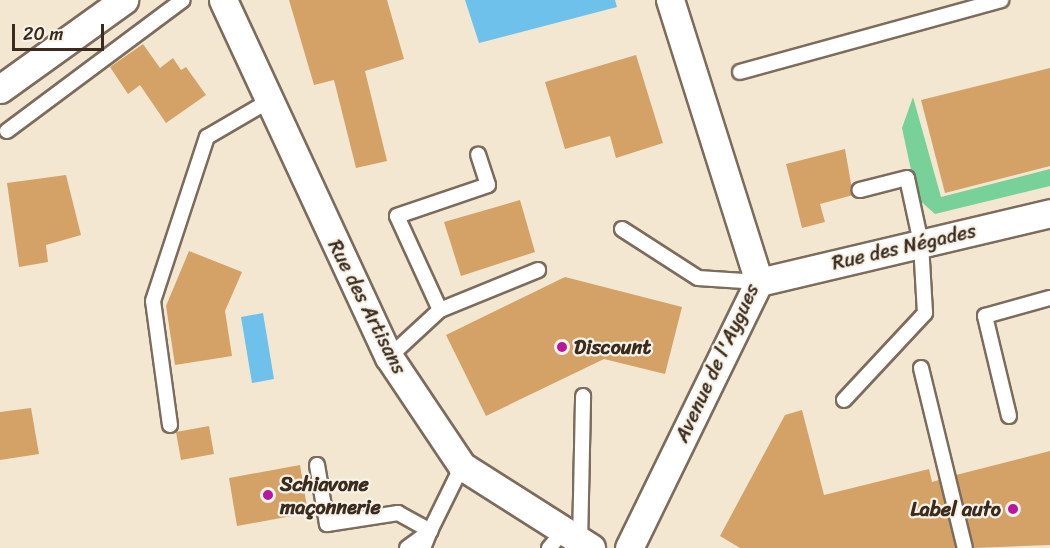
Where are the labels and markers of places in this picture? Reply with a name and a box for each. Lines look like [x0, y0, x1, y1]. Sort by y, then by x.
place label: Discount [574, 335, 651, 359]
marker: Discount [555, 340, 569, 354]
place label: Schiavone maçonnerie [280, 472, 381, 519]
marker: Schiavone maçonnerie [261, 488, 275, 502]
place label: Label auto [910, 497, 1001, 521]
marker: Label auto [1006, 502, 1020, 516]

